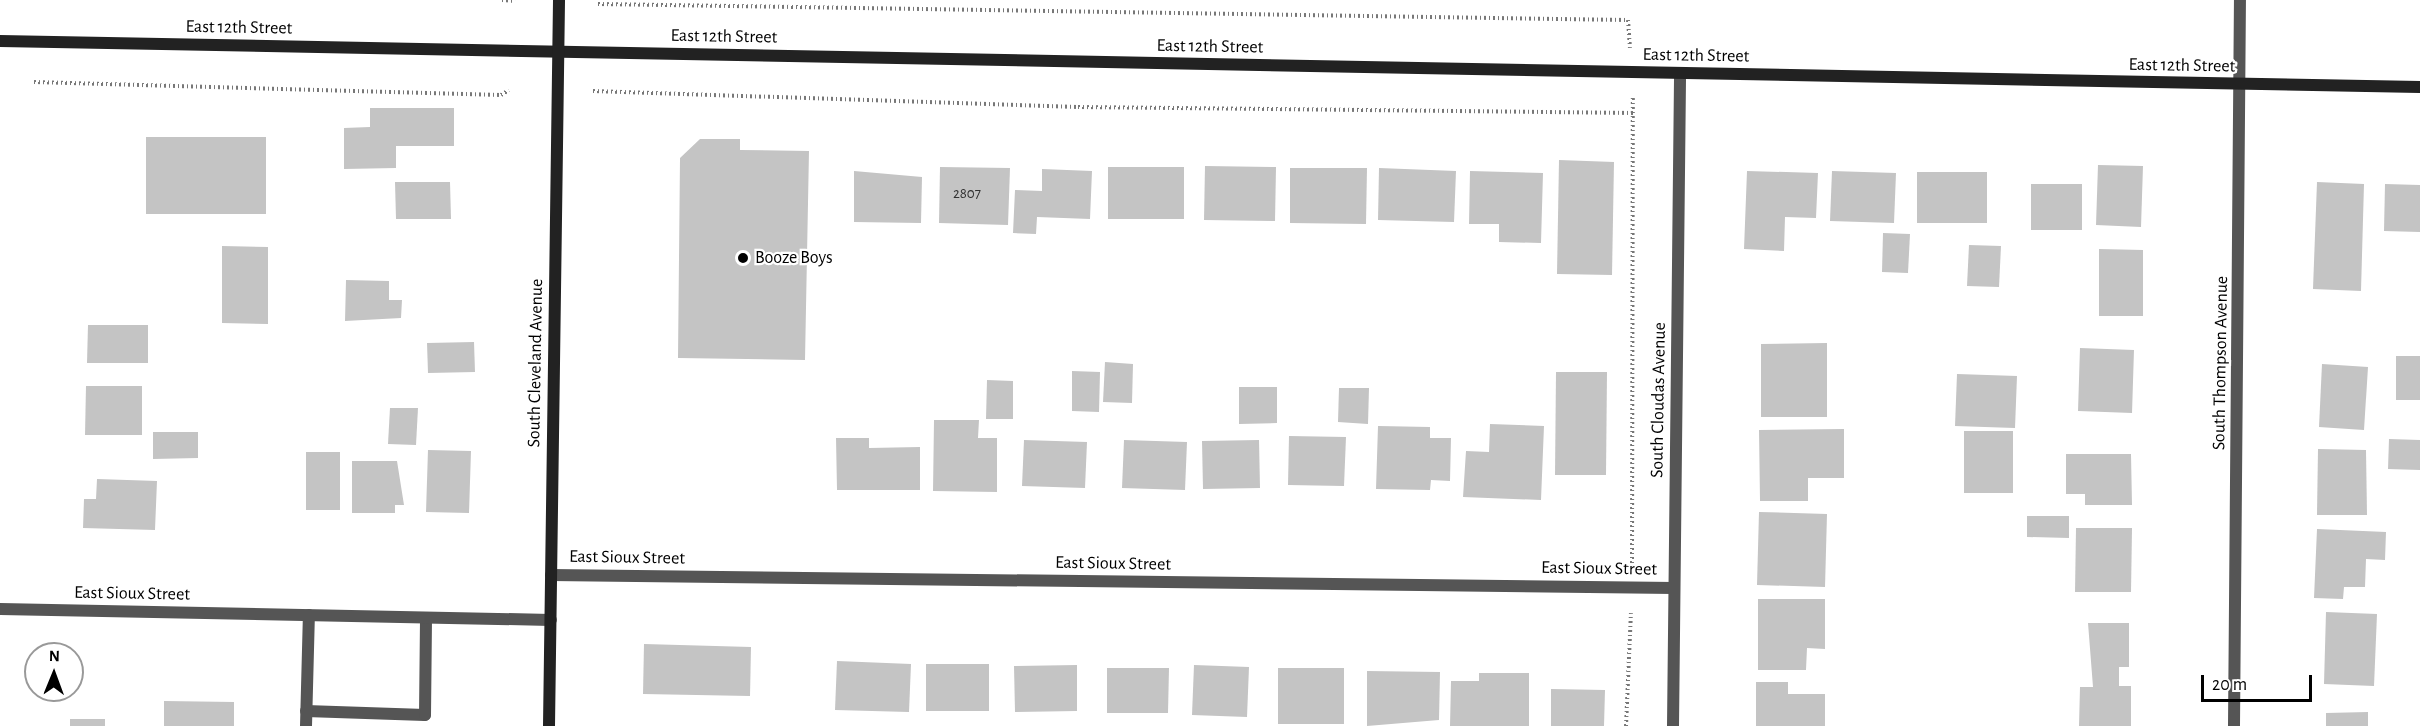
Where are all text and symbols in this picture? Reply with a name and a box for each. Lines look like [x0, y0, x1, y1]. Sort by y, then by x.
street label: East 12th Street [185, 16, 293, 40]
street label: East 12th Street [670, 25, 778, 49]
street label: East 12th Street [1156, 35, 1264, 59]
street label: East 12th Street [1642, 44, 1750, 68]
street label: East 12th Street [2128, 54, 2236, 78]
house number: 2807 [953, 185, 981, 203]
place label: Booze Boys [755, 247, 833, 269]
marker: Booze Boys [736, 251, 750, 265]
street label: South Thompson Avenue [2209, 276, 2233, 450]
street label: South Cleveland Avenue [524, 279, 548, 447]
street label: South Cloudas Avenue [1647, 322, 1671, 478]
street label: East Sioux Street [569, 546, 685, 570]
street label: East Sioux Street [1055, 552, 1171, 576]
street label: East Sioux Street [1541, 557, 1657, 581]
street label: East Sioux Street [74, 582, 190, 606]
north arrow [24, 642, 84, 702]
text: N [49, 648, 60, 664]
scale bar [2204, 663, 2315, 701]
text: 20 m [2212, 676, 2247, 694]

